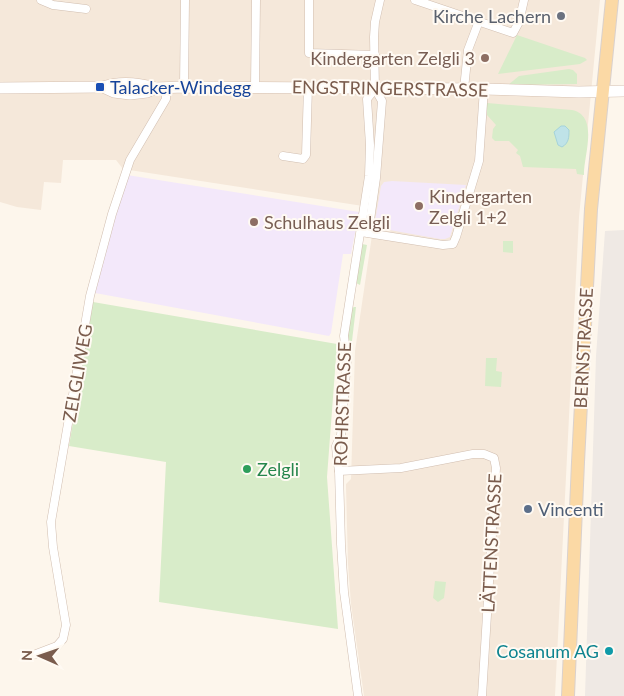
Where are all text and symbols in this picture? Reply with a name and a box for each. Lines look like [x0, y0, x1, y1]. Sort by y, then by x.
place label: Kirche Lachern [433, 5, 551, 27]
marker: Kirche Lachern [555, 10, 567, 22]
place label: Kindergarten Zelgli 3 [310, 47, 475, 69]
marker: Kindergarten Zelgli 3 [479, 52, 491, 64]
street label: ENGSTRINGERSTRASSE [292, 75, 488, 101]
place label: Talacker-Windegg [110, 76, 251, 98]
marker: Talacker-Windegg [94, 81, 106, 93]
place label: Kindergarten Zelgli 1+2 [429, 185, 532, 228]
marker: Kindergarten Zelgli 1+2 [413, 200, 425, 212]
place label: Schulhaus Zelgli [264, 211, 390, 233]
marker: Schulhaus Zelgli [248, 216, 260, 228]
street label: BERNSTRASSE [569, 287, 597, 409]
street label: ZELGLIWEG [58, 322, 96, 424]
street label: ROHRSTRASSE [329, 341, 355, 467]
place label: Zelgli [257, 458, 299, 480]
marker: Zelgli [241, 463, 253, 475]
street label: LÄTTENSTRASSE [476, 473, 506, 613]
place label: Vincenti [538, 498, 604, 520]
marker: Vincenti [522, 503, 534, 515]
north arrow [15, 631, 65, 681]
place label: Cosanum AG [496, 640, 599, 662]
marker: Cosanum AG [603, 645, 615, 657]
text: N [18, 650, 35, 661]

